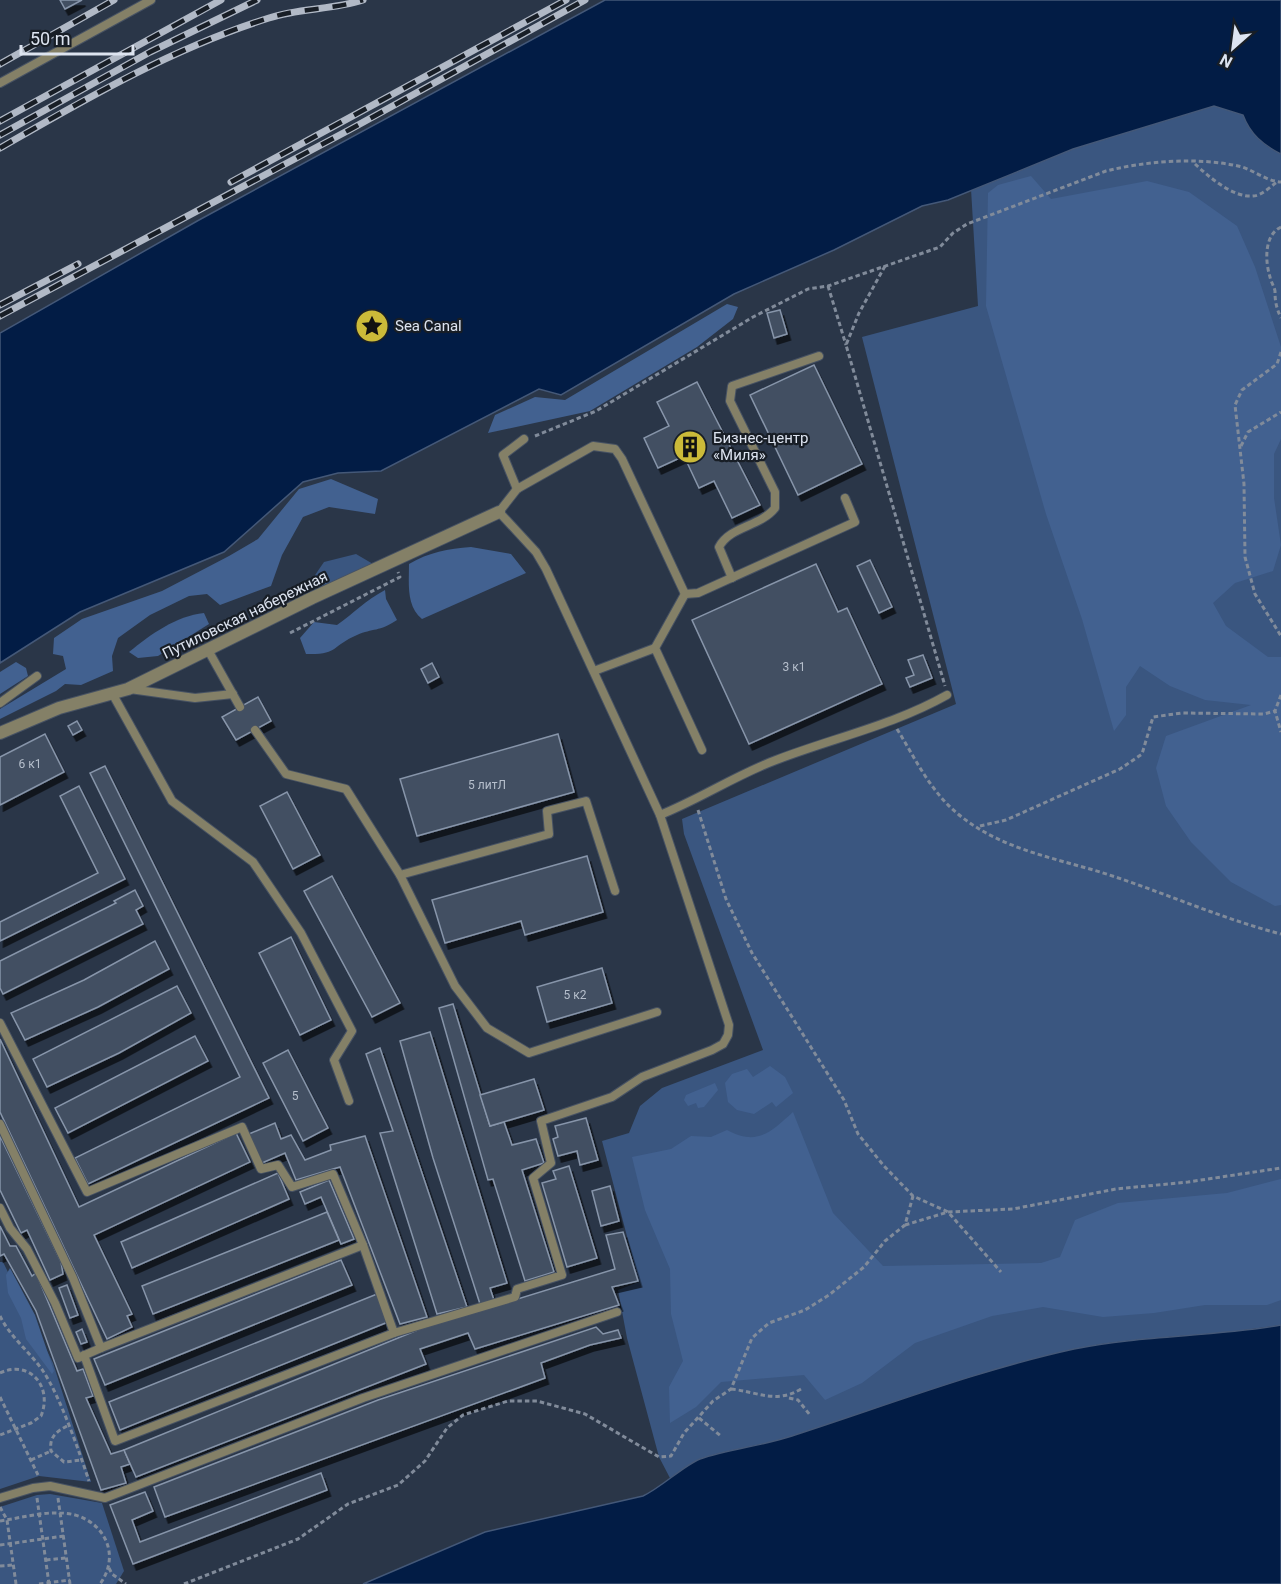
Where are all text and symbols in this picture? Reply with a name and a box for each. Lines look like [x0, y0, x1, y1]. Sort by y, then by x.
scale bar [21, 18, 134, 56]
north arrow [1203, 18, 1263, 78]
text: 50 m [30, 28, 70, 49]
text: N [1217, 50, 1236, 72]
place icon: Sea Canal [354, 308, 390, 344]
place label: Sea Canal [395, 317, 462, 335]
building icon: Бизнес-центр «Миля» [672, 429, 708, 465]
place label: Бизнес-центр «Миля» [713, 429, 808, 464]
street label: Путиловская набережная [159, 567, 331, 663]
house number: 3 к1 [783, 660, 805, 674]
house number: 6 к1 [19, 757, 41, 771]
house number: 5 литЛ [468, 778, 506, 792]
house number: 5 к2 [564, 988, 587, 1002]
house number: 5 [292, 1089, 299, 1103]

